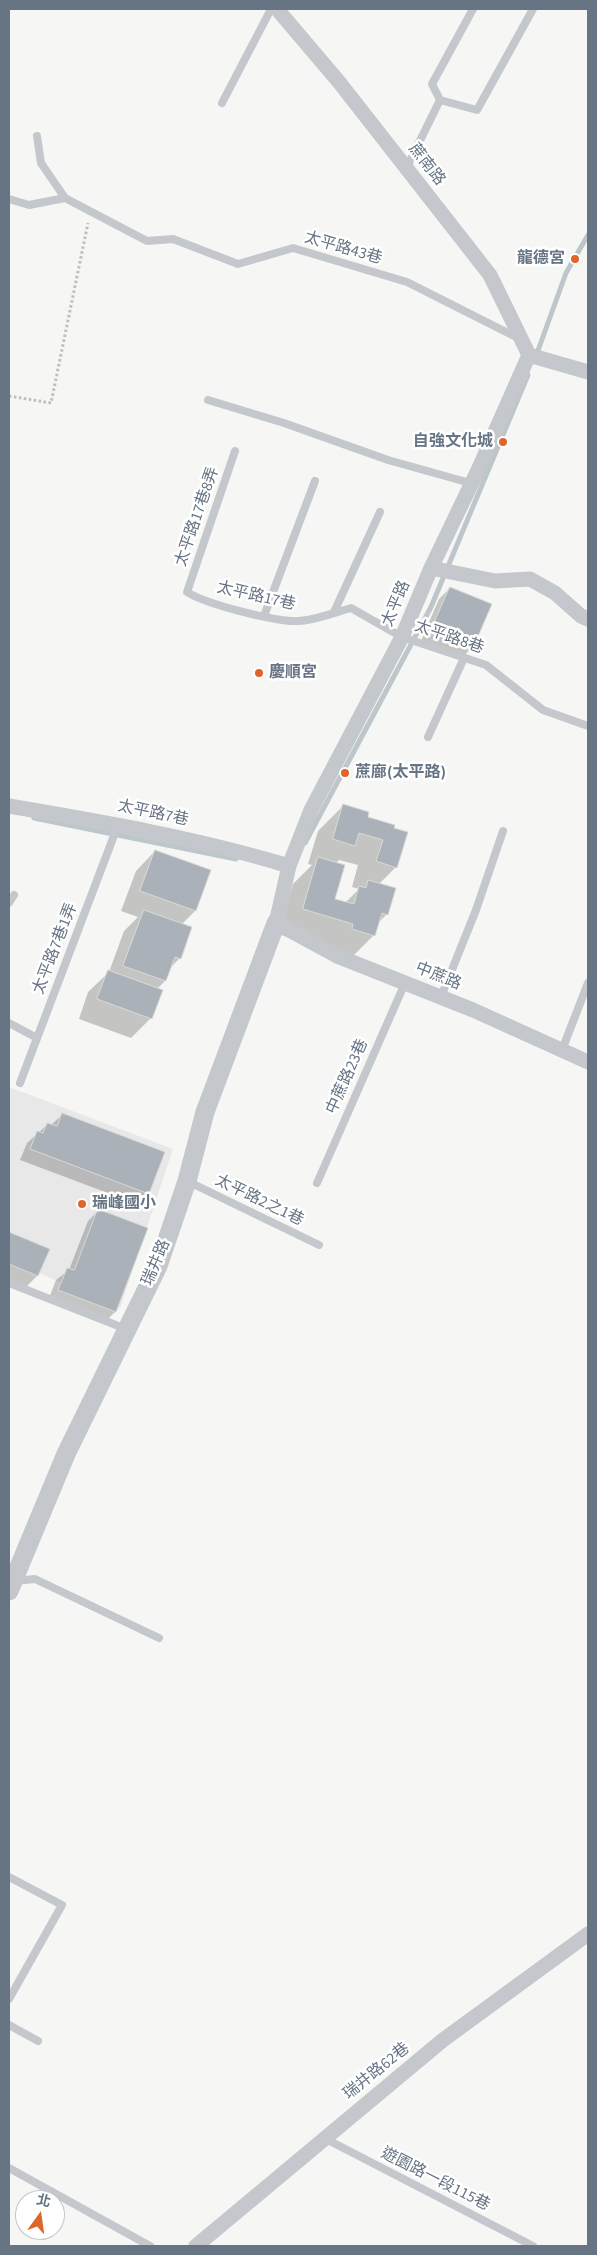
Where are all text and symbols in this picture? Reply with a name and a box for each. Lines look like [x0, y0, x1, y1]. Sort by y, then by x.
street label: 蔗南路 [404, 140, 448, 190]
street label: 太平路43巷 [302, 229, 384, 269]
place label: 龍德宮 [517, 249, 565, 269]
marker: 龍德宮 [569, 253, 581, 265]
place label: 自強文化城 [413, 432, 493, 452]
marker: 自強文化城 [497, 436, 509, 448]
street label: 太平路17巷8弄 [172, 465, 224, 569]
street label: 太平路 [379, 578, 415, 630]
street label: 太平路17巷 [215, 579, 297, 615]
street label: 太平路8巷 [412, 617, 486, 659]
place label: 慶順宮 [269, 663, 317, 683]
marker: 慶順宮 [253, 667, 265, 679]
place label: 蔗廍(太平路) [355, 763, 446, 783]
marker: 蔗廍(太平路) [339, 767, 351, 779]
street label: 太平路7巷 [116, 797, 190, 831]
street label: 太平路7巷1弄 [30, 901, 82, 997]
street label: 中蔗路 [412, 959, 464, 995]
street label: 中蔗路23巷 [323, 1037, 373, 1117]
street label: 太平路2之1巷 [212, 1171, 306, 1231]
place label: 瑞峰國小 [92, 1194, 156, 1214]
marker: 瑞峰國小 [76, 1198, 88, 1210]
street label: 瑞井路 [139, 1237, 175, 1289]
street label: 瑞井路62巷 [340, 2039, 414, 2105]
street label: 遊園路一段115巷 [377, 2144, 493, 2216]
north arrow [15, 2190, 65, 2240]
text: 北 [34, 2190, 53, 2213]

